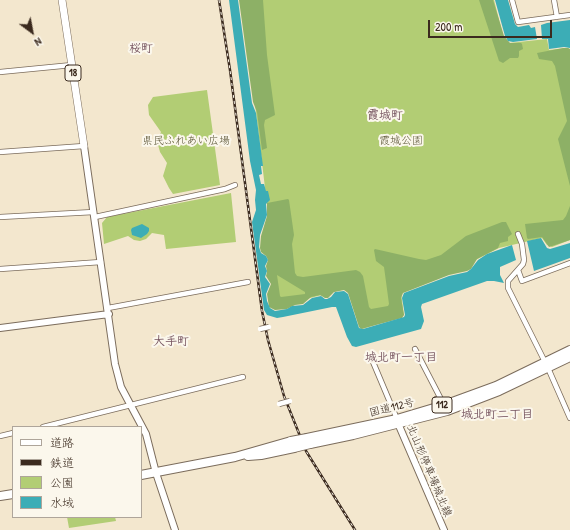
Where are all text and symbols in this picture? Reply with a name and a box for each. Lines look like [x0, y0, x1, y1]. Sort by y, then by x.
north arrow [12, 12, 52, 52]
scale bar [430, 12, 554, 38]
text: 200 m [435, 18, 462, 35]
text: N [32, 35, 45, 50]
district label: 桜町 [129, 42, 153, 56]
road number: 18 [65, 65, 81, 81]
district label: 霞城町 [367, 109, 403, 123]
park label: 県民ふれあい広場 [142, 134, 230, 148]
park label: 霞城公園 [379, 134, 423, 148]
district label: 大手町 [153, 335, 189, 349]
district label: 城北町一丁目 [365, 351, 437, 365]
street label: 国道112号 [368, 396, 416, 420]
road number: 112 [432, 397, 452, 413]
district label: 城北町二丁目 [461, 408, 533, 422]
street label: 北山形停車場城北線 [404, 423, 454, 519]
legend [12, 426, 142, 518]
text: 道路 [50, 434, 74, 451]
text: 鉄道 [50, 454, 74, 471]
text: 公園 [50, 474, 74, 491]
text: 水域 [50, 494, 74, 511]

